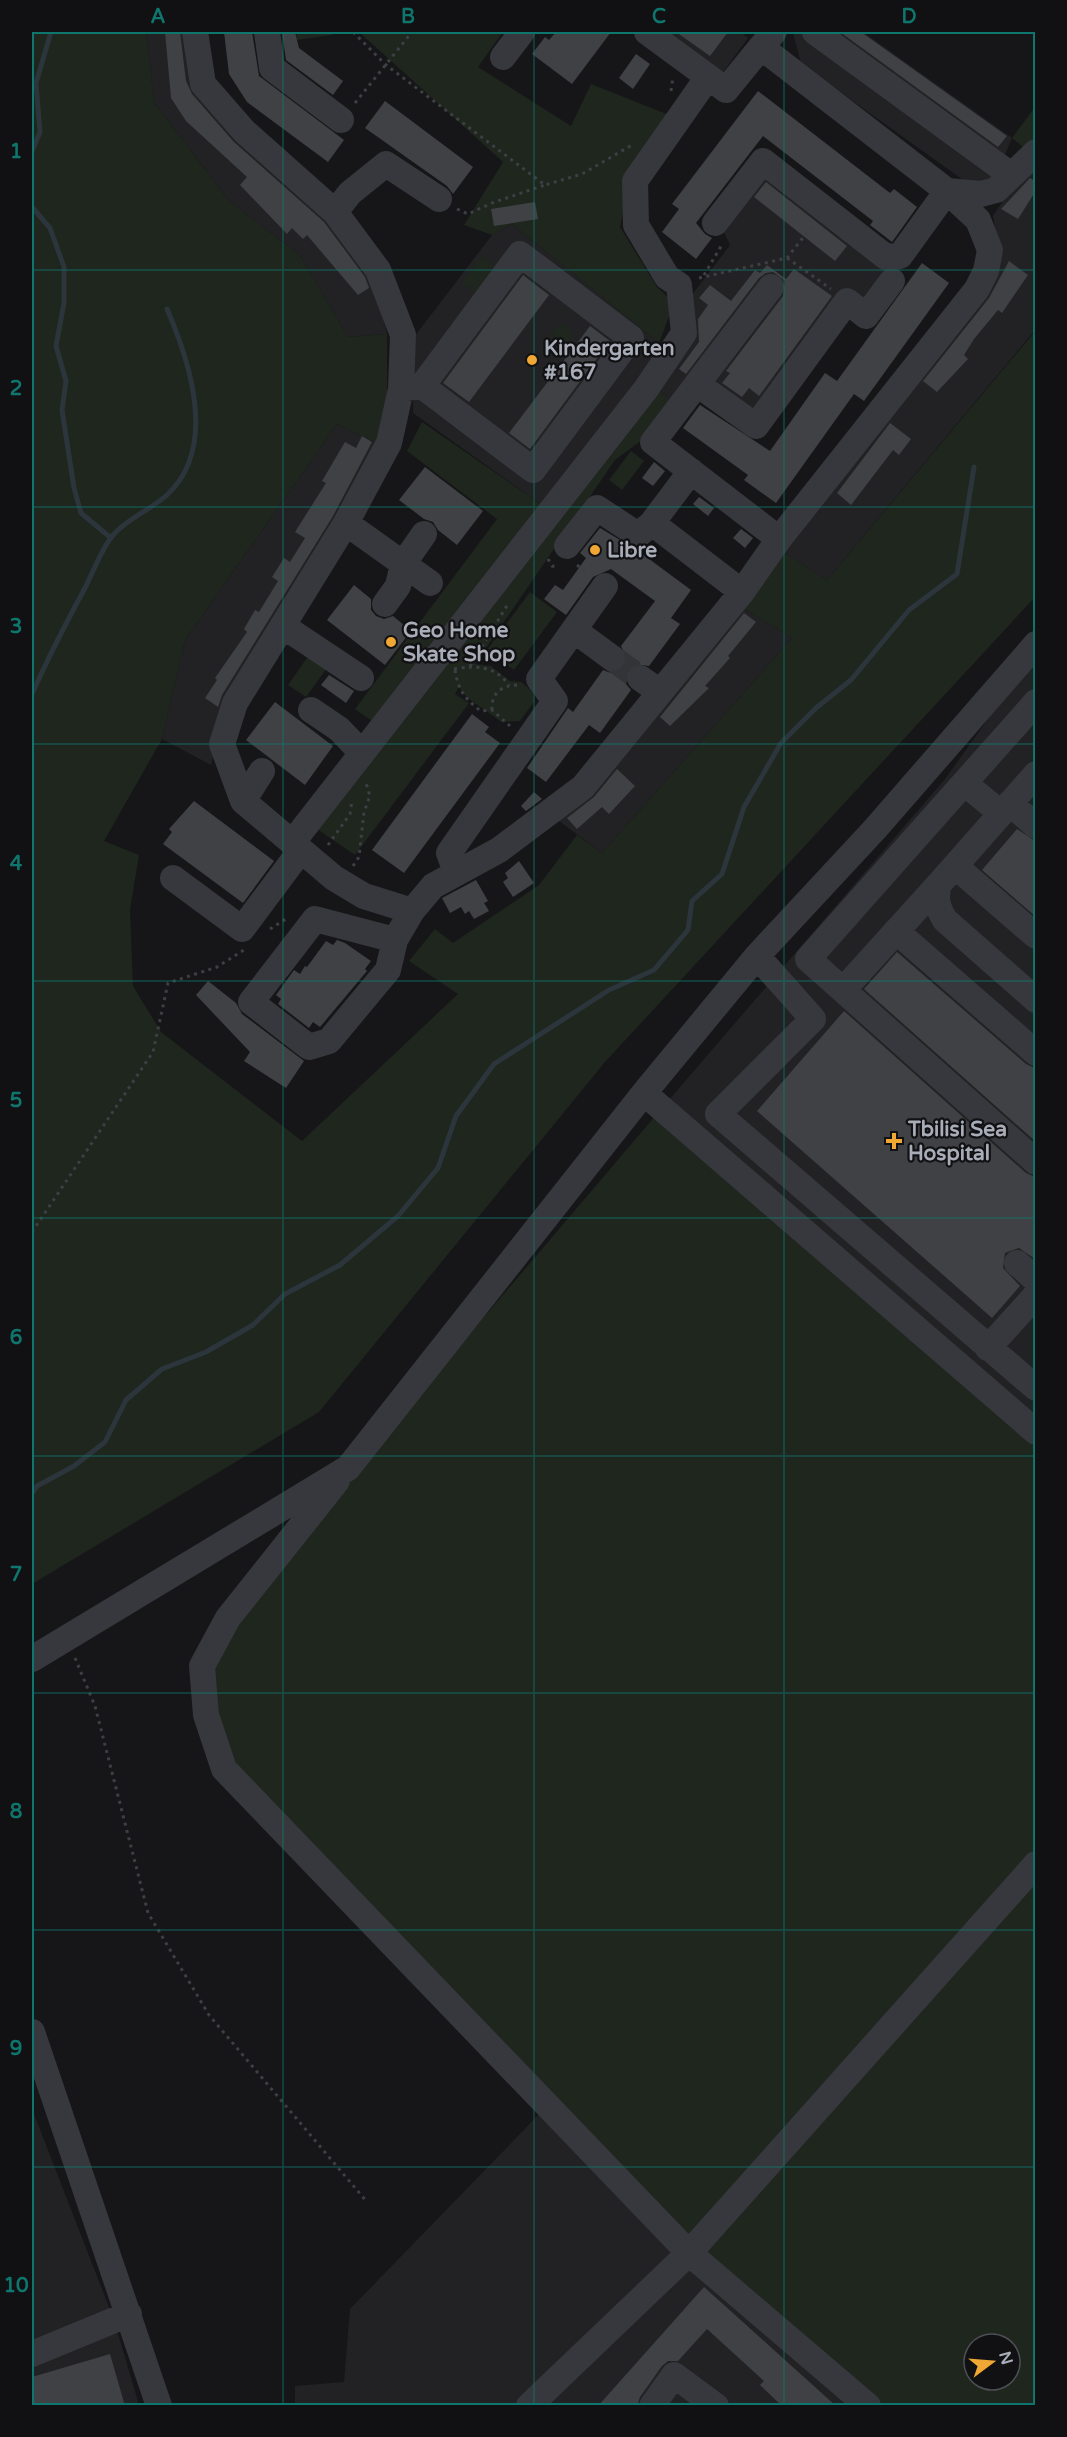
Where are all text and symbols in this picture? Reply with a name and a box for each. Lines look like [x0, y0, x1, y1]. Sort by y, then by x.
text: A [151, 5, 166, 29]
text: B [401, 5, 415, 29]
text: C [652, 5, 666, 29]
text: D [901, 5, 917, 29]
text: 1 [10, 140, 22, 164]
place label: Kindergarten #167 [544, 336, 675, 385]
marker: Kindergarten #167 [525, 353, 539, 367]
text: 2 [10, 377, 22, 401]
place label: Libre [607, 538, 657, 563]
marker: Libre [588, 543, 602, 557]
text: 3 [10, 615, 22, 639]
place label: Geo Home Skate Shop [403, 618, 515, 667]
marker: Geo Home Skate Shop [384, 635, 398, 649]
text: 4 [10, 852, 23, 876]
text: 5 [10, 1089, 22, 1113]
place label: Tbilisi Sea Hospital [907, 1117, 1007, 1166]
marker: Tbilisi Sea Hospital [885, 1132, 903, 1150]
text: 6 [10, 1326, 22, 1350]
text: 7 [10, 1563, 22, 1587]
text: 8 [10, 1800, 22, 1824]
text: 9 [10, 2037, 22, 2061]
text: 10 [3, 2274, 29, 2298]
north arrow [962, 2332, 1022, 2392]
text: N [994, 2349, 1017, 2367]

